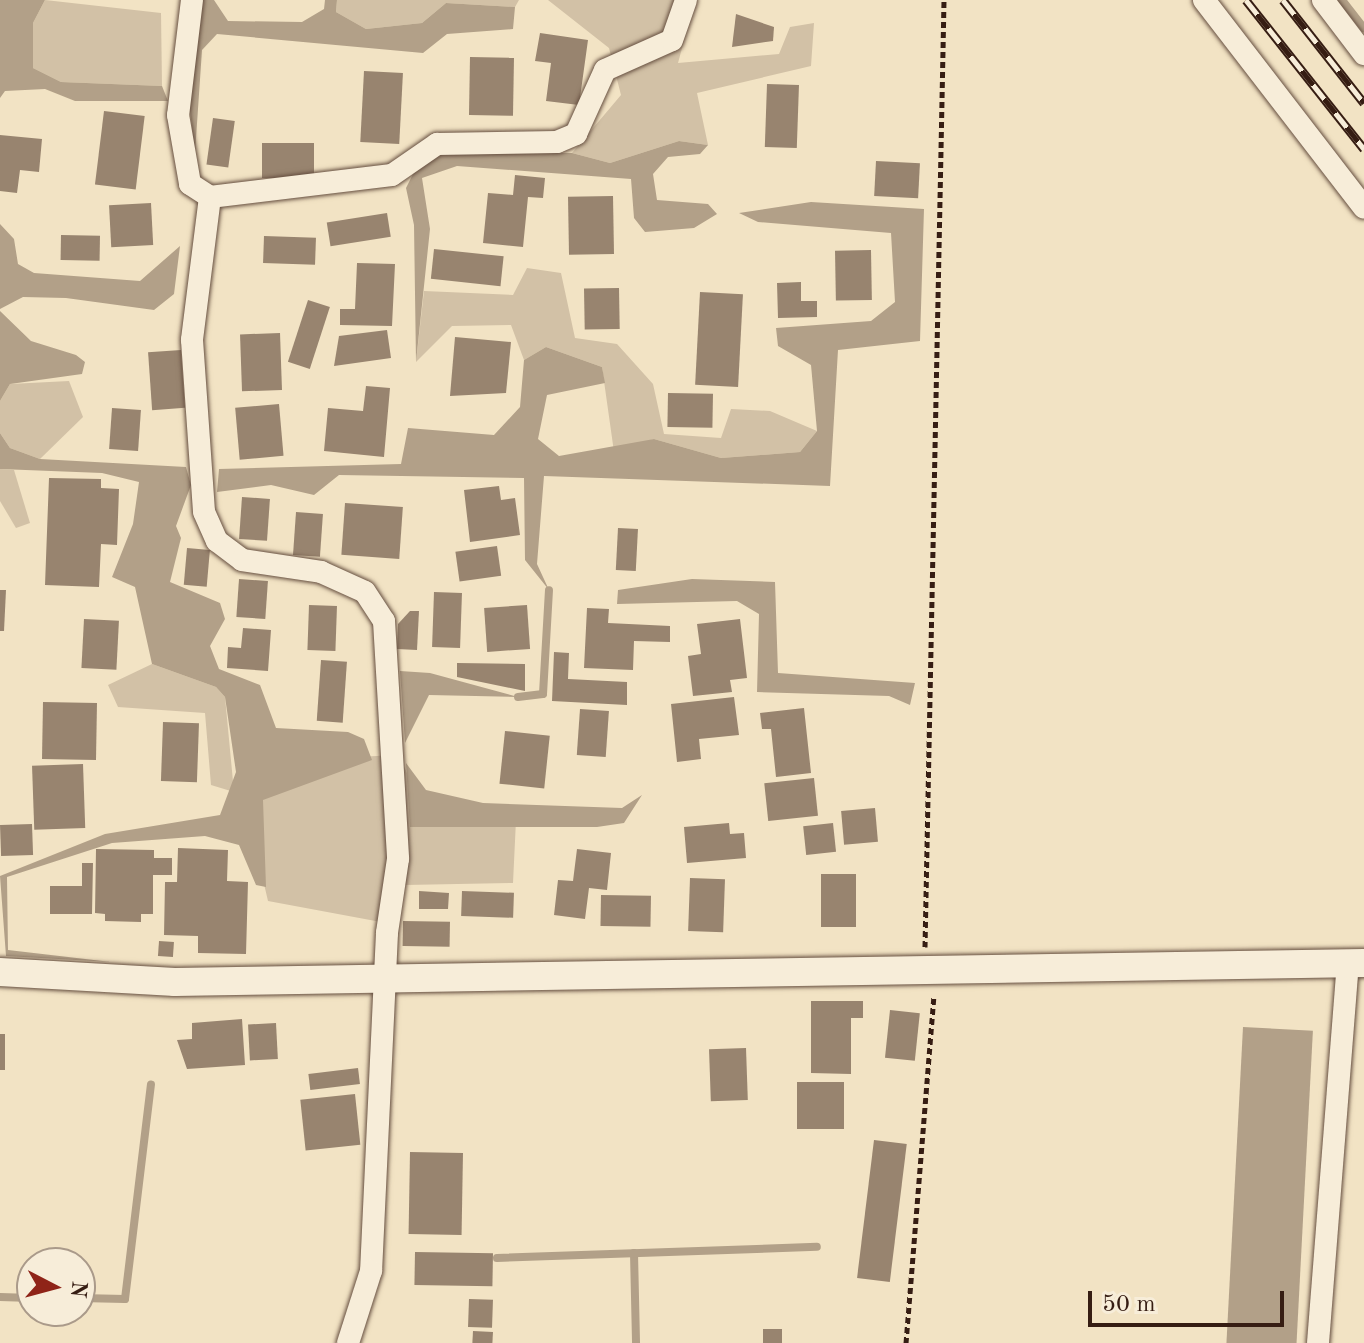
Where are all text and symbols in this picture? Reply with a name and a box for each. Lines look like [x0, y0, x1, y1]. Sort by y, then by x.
north arrow [16, 1247, 96, 1327]
scale bar [1092, 1275, 1288, 1325]
text: N [66, 1280, 90, 1299]
text: 50 m [1102, 1293, 1156, 1317]

